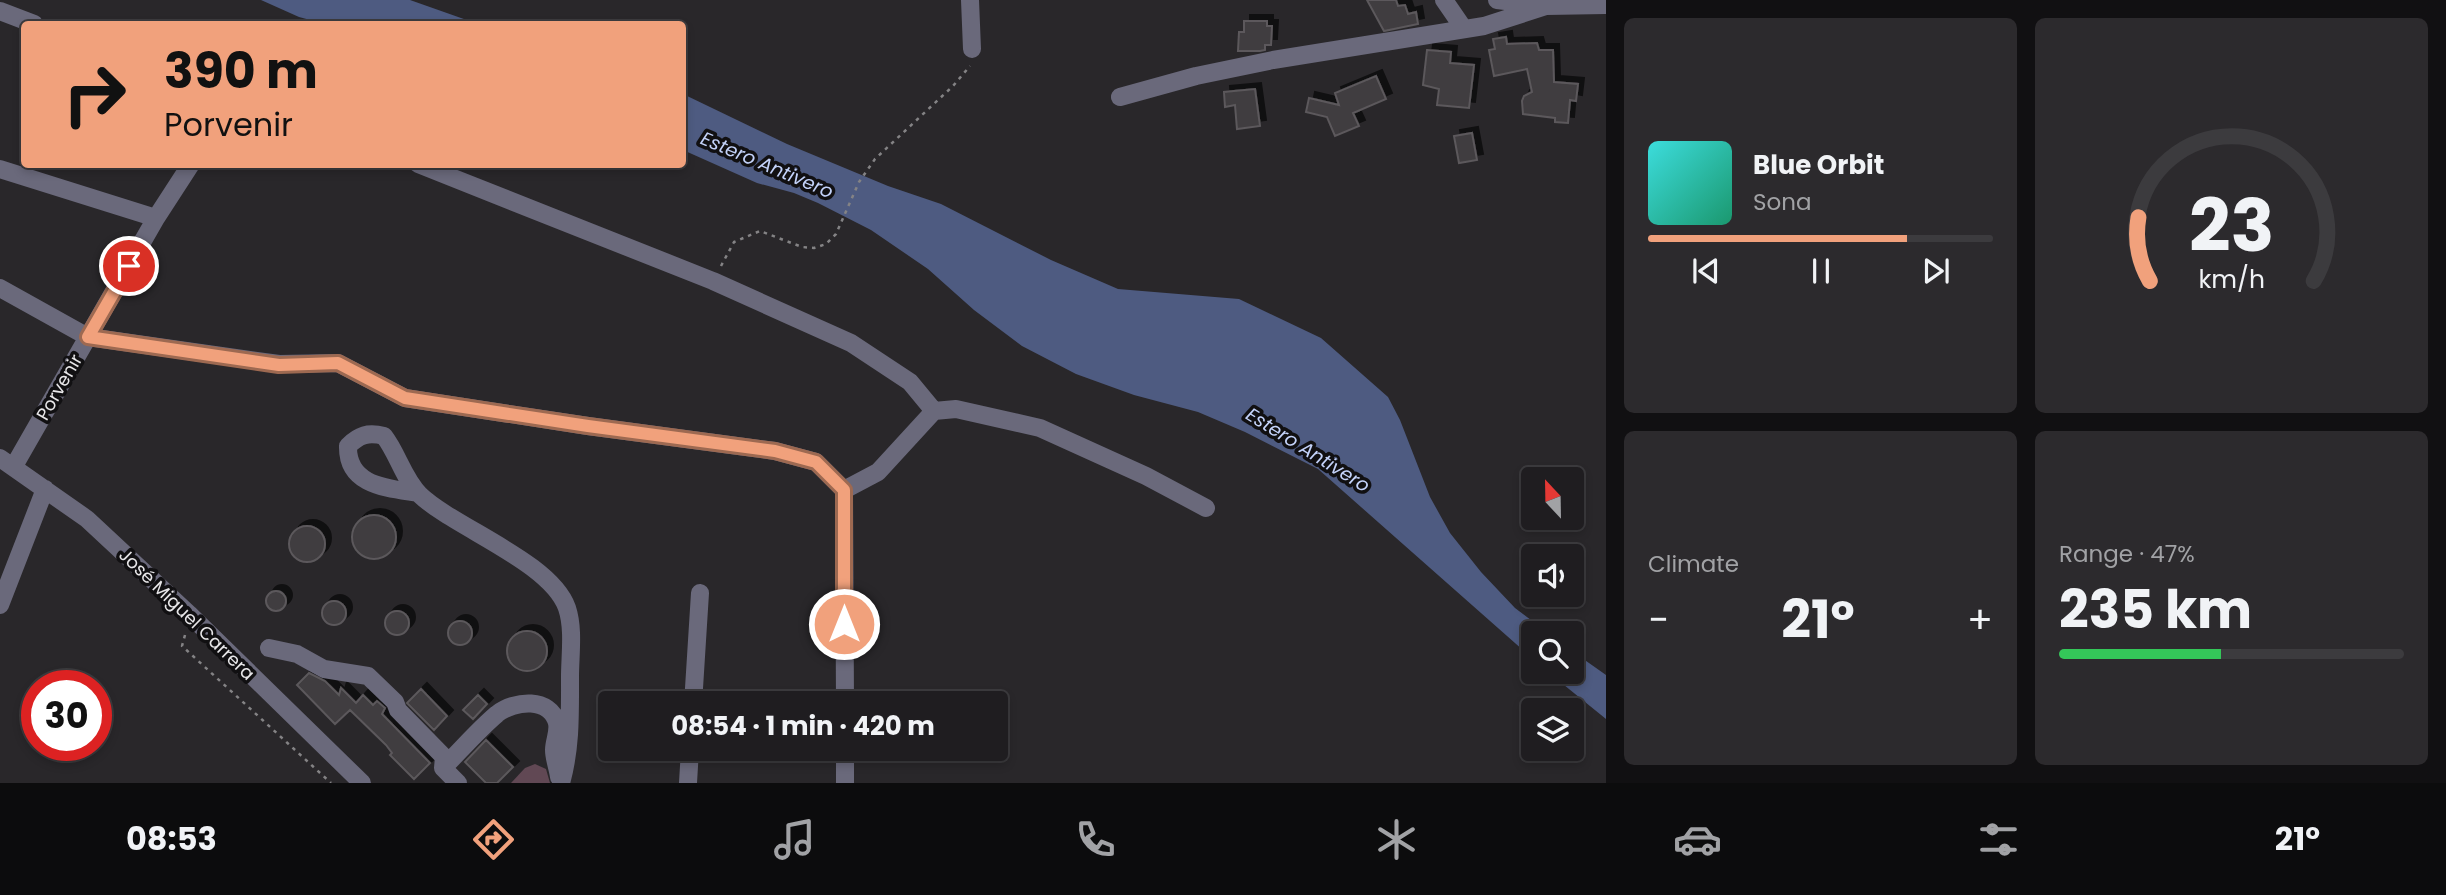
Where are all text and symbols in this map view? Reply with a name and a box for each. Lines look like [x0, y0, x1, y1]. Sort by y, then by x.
text: 390 m [164, 37, 318, 105]
icon: right [49, 49, 140, 140]
text: Porvenir [164, 102, 293, 147]
water label: Estero Antivero [697, 125, 837, 205]
text: Blue Orbit [1753, 147, 1884, 183]
text: 23 [2189, 176, 2274, 277]
text: Sona [1753, 186, 1812, 218]
pin [99, 236, 159, 296]
icon: arrive [110, 247, 148, 285]
icon: previous [1687, 252, 1725, 290]
icon: pause [1802, 252, 1840, 290]
icon: next [1917, 252, 1955, 290]
text: km/h [2198, 262, 2265, 297]
street label: Porvenir [30, 349, 88, 425]
water label: Estero Antivero [1241, 401, 1375, 499]
north arrow [1521, 467, 1584, 530]
map controls [1521, 467, 1584, 761]
text: Range · 47% [2059, 538, 2195, 570]
street label: José Miguel Carrera [114, 542, 260, 686]
button: sound [1521, 544, 1584, 607]
text: Climate [1648, 548, 1739, 580]
text: 235 km [2059, 573, 2252, 646]
text: 21° [1781, 583, 1855, 656]
position arrow [807, 587, 881, 661]
text: − [1648, 593, 1669, 646]
text: + [1967, 593, 1993, 646]
button: search [1521, 621, 1584, 684]
speed limit sign: 30 [21, 670, 112, 761]
button: layers [1521, 698, 1584, 761]
text: 08:54 · 1 min · 420 m [671, 708, 935, 744]
icon: directions [469, 815, 518, 864]
icon: music [770, 815, 819, 864]
icon: phone [1071, 815, 1120, 864]
icon: climate [1372, 815, 1421, 864]
icon: car [1673, 815, 1722, 864]
icon: filters [1974, 815, 2023, 864]
text: 08:53 [126, 816, 217, 861]
text: 21° [2275, 816, 2320, 861]

